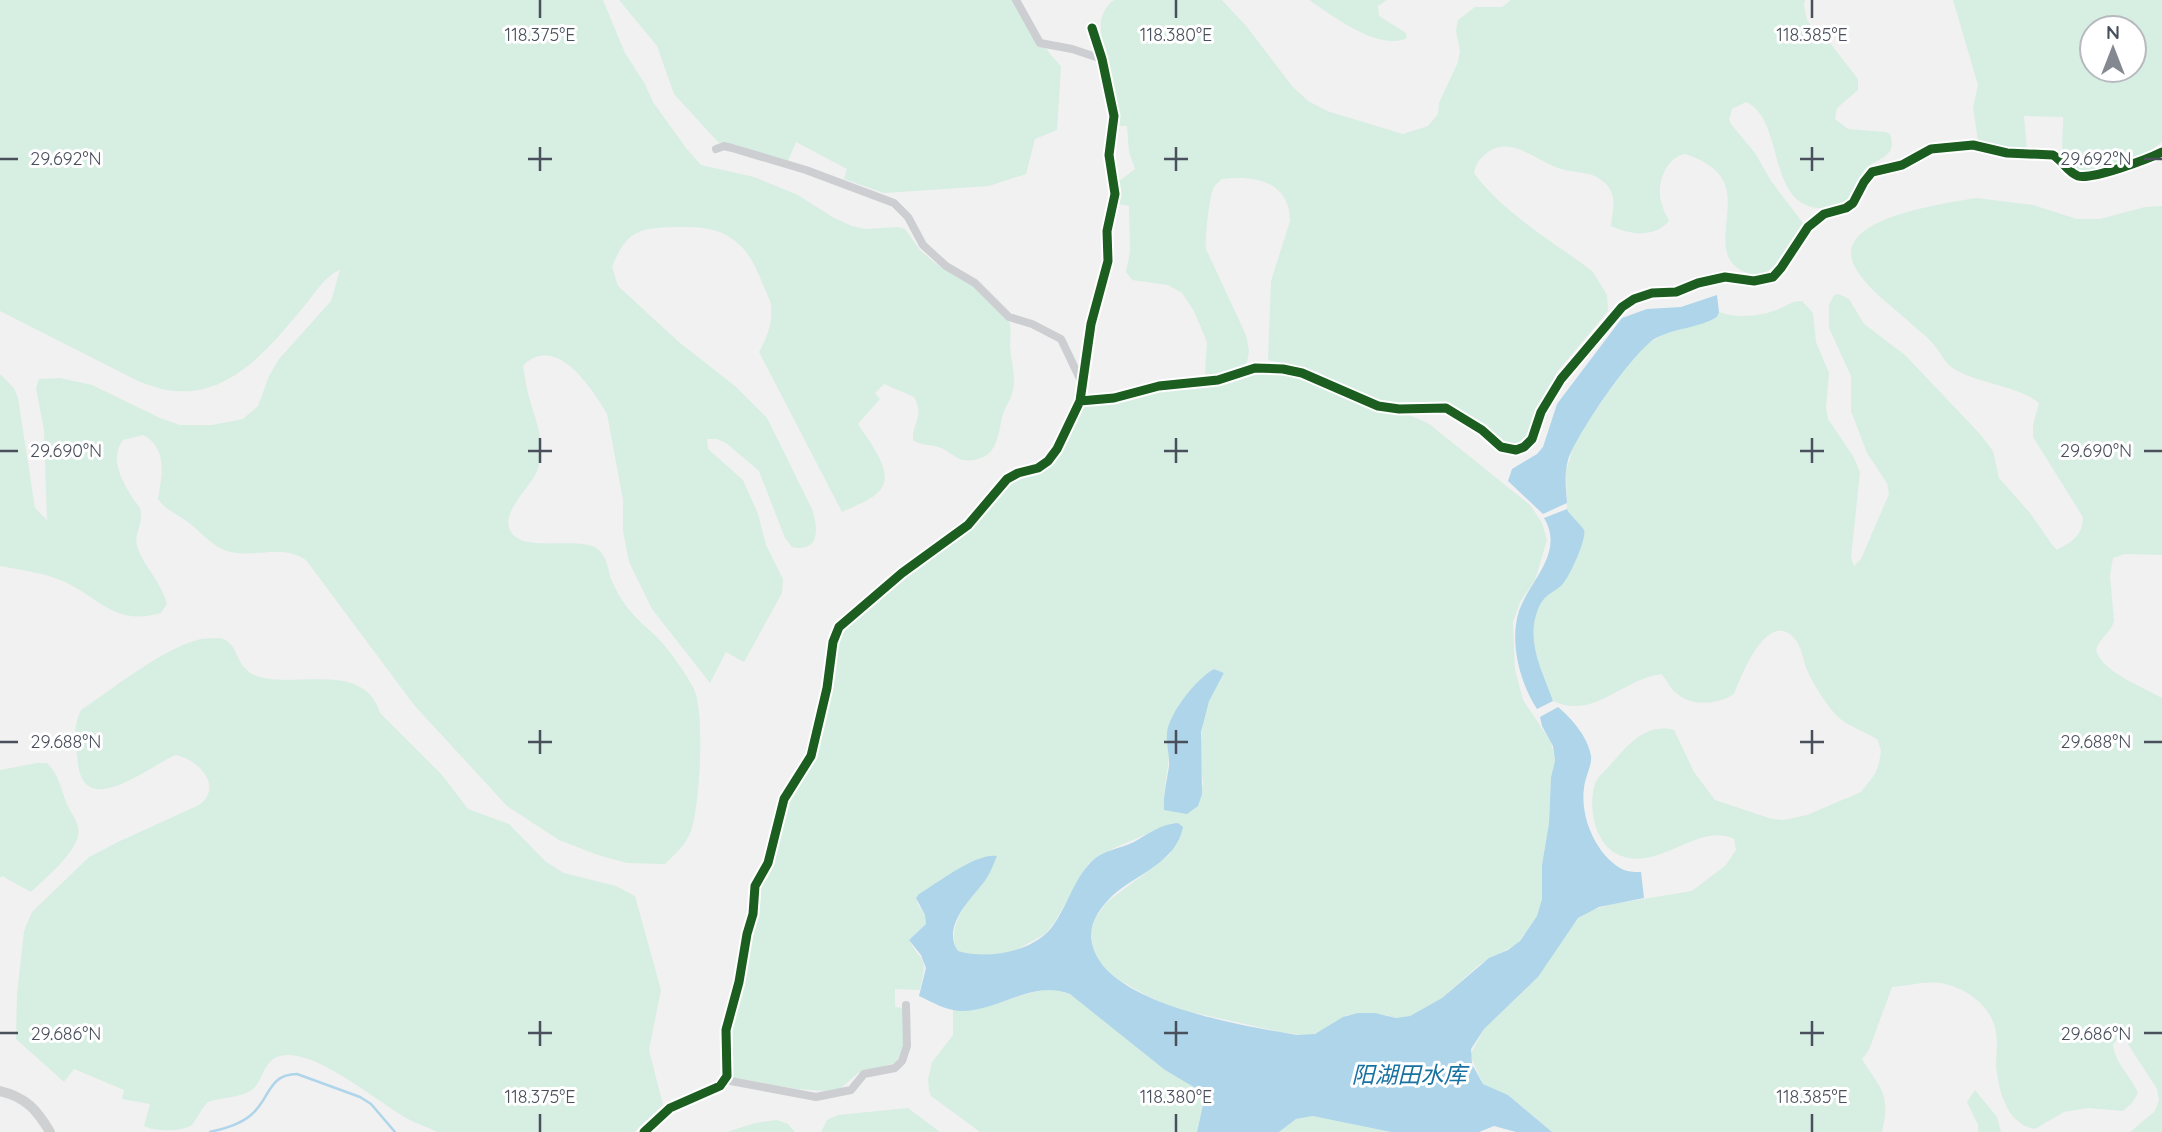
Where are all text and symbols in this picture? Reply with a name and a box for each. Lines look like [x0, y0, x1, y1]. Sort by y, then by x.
north arrow [2078, 14, 2148, 84]
text: N [2106, 20, 2120, 44]
text: 118.375°E [505, 23, 575, 46]
text: 118.380°E [1140, 23, 1212, 46]
text: 118.385°E [1776, 23, 1848, 46]
text: 29.692°N [30, 147, 102, 170]
text: 29.692°N [2060, 147, 2132, 170]
text: 29.690°N [30, 439, 102, 462]
text: 29.690°N [2060, 439, 2132, 462]
text: 29.688°N [31, 730, 101, 753]
text: 29.688°N [2061, 730, 2131, 753]
text: 29.686°N [31, 1022, 101, 1045]
text: 29.686°N [2061, 1022, 2131, 1045]
water label: 阳湖田水库 [1352, 1060, 1471, 1089]
text: 118.375°E [505, 1085, 575, 1108]
text: 118.380°E [1140, 1085, 1212, 1108]
text: 118.385°E [1776, 1085, 1848, 1108]

